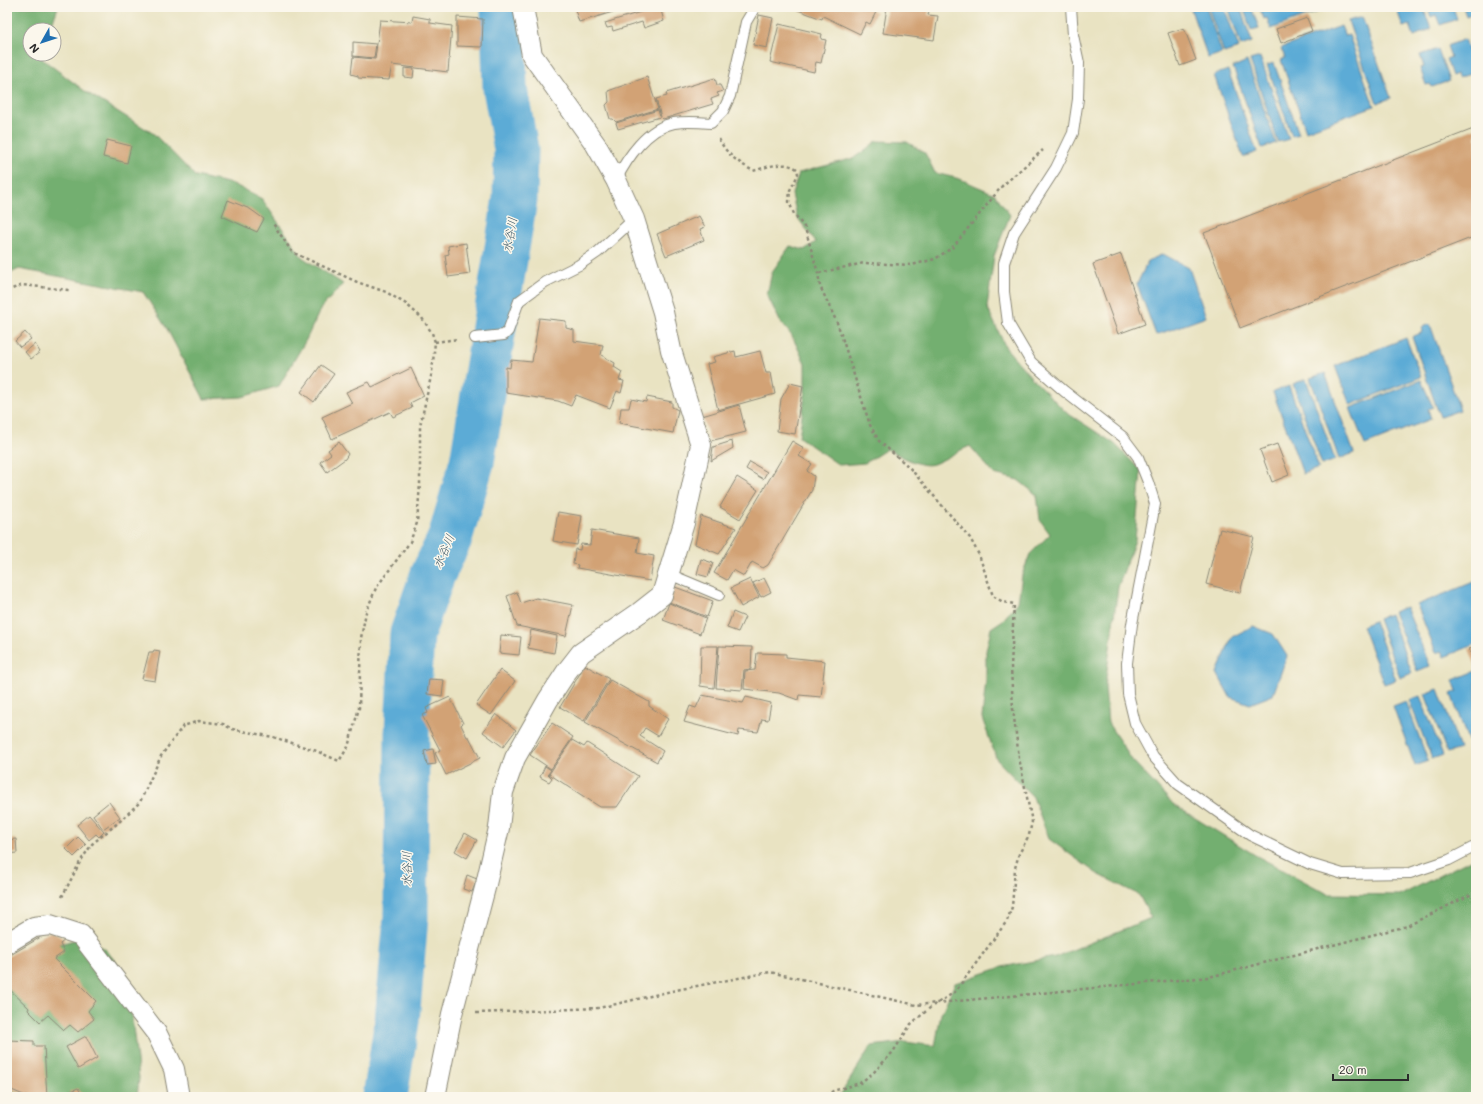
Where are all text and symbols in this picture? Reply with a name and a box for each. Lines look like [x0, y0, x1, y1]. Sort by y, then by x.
north arrow [22, 22, 62, 62]
text: N [25, 41, 42, 57]
water label: 水谷川 [498, 216, 520, 254]
water label: 水谷川 [429, 531, 457, 571]
water label: 水谷川 [398, 851, 414, 887]
scale bar [1333, 1056, 1408, 1082]
text: 20 m [1339, 1061, 1367, 1077]

